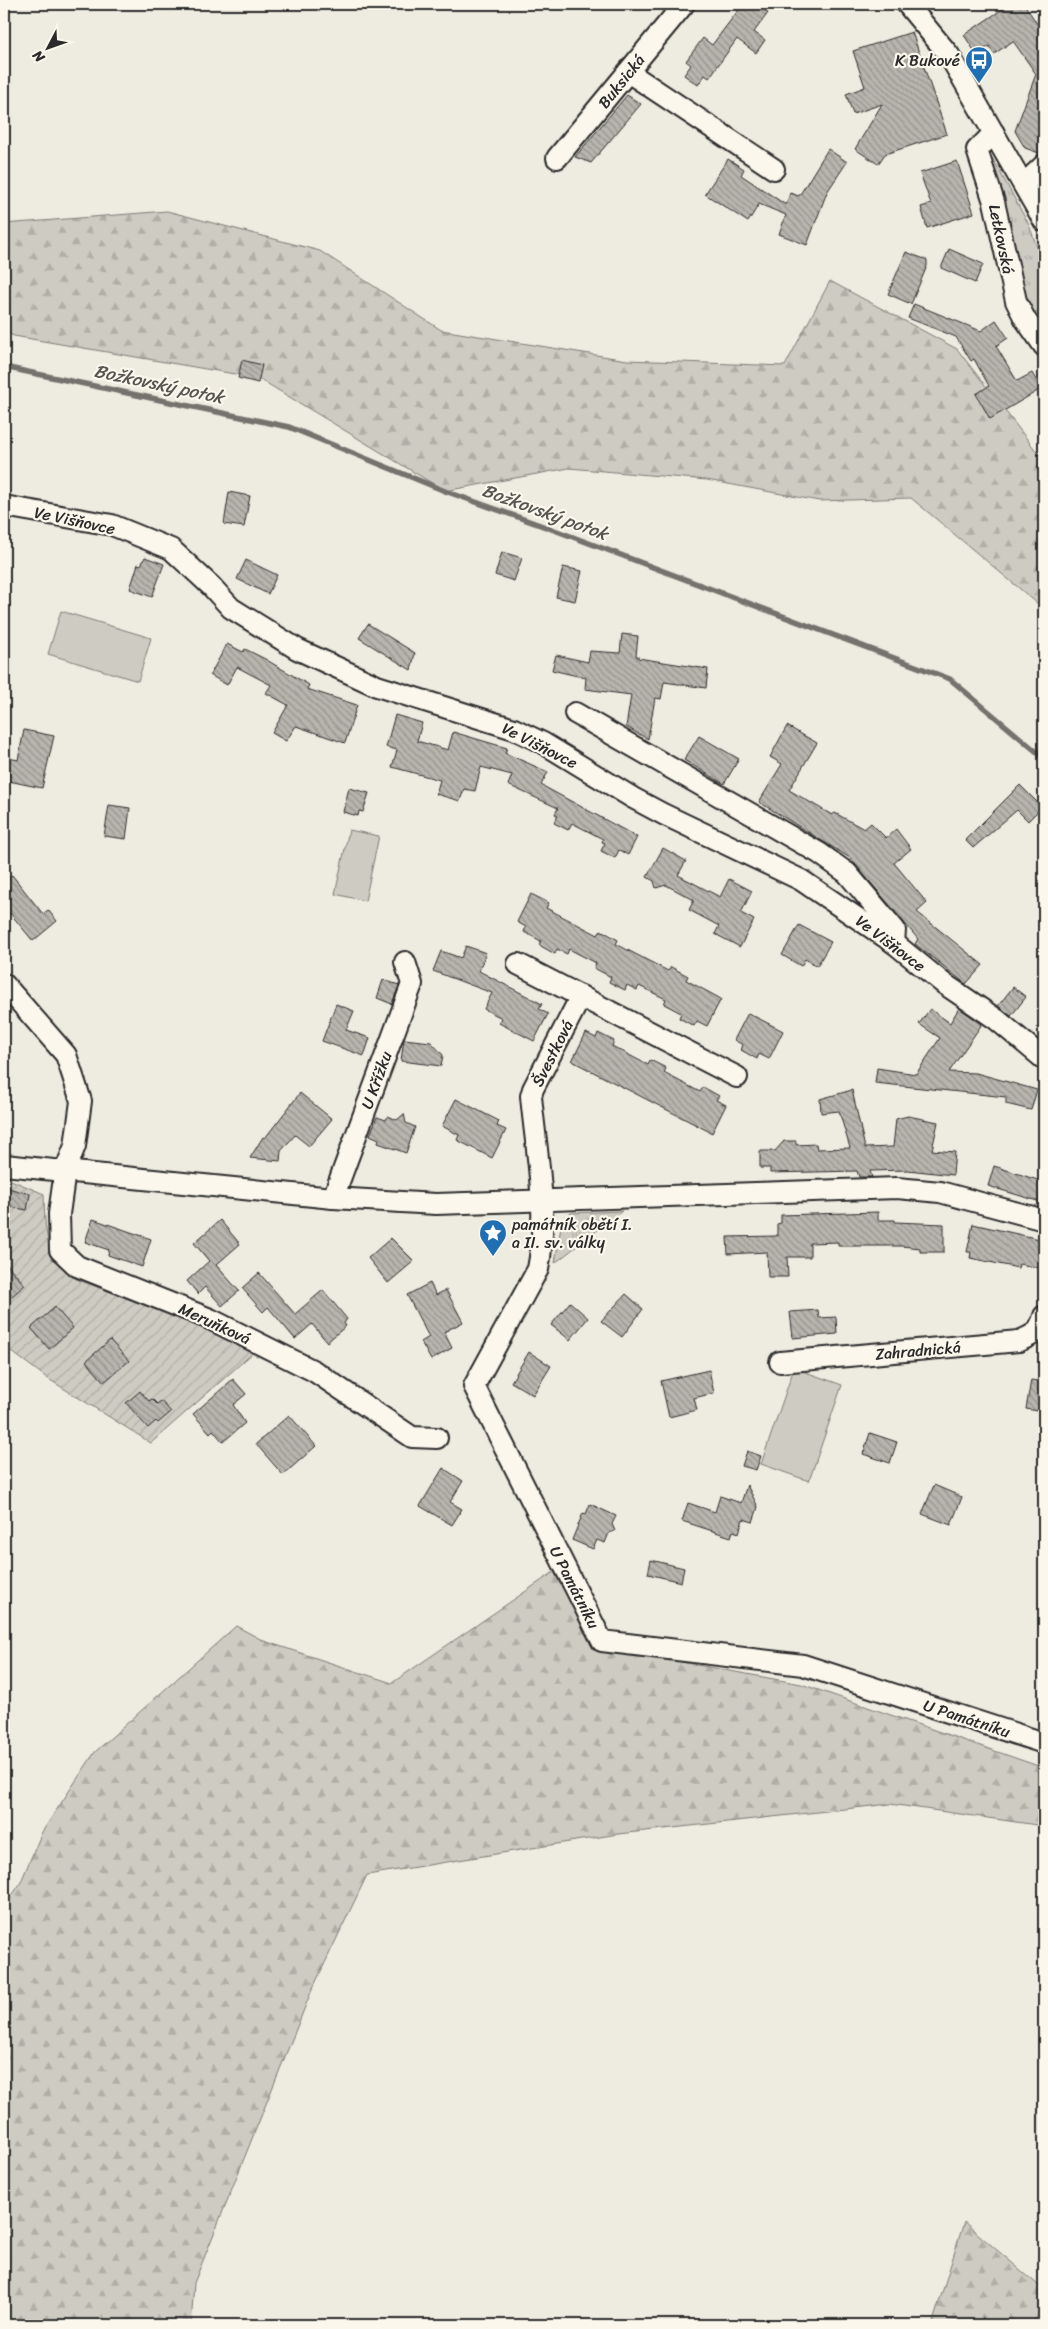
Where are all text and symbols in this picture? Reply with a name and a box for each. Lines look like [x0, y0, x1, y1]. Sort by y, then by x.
north arrow [22, 22, 72, 72]
text: N [26, 44, 52, 69]
bus stop icon: K Bukové [964, 45, 994, 84]
place label: K Bukové [895, 46, 960, 75]
street label: Buksická [590, 48, 653, 115]
street label: Letkovská [980, 202, 1023, 277]
water label: Božkovský potok [91, 355, 229, 414]
water label: Božkovský potok [478, 474, 615, 550]
street label: Ve Višňovce [32, 498, 118, 543]
street label: Ve Višňovce [497, 714, 583, 777]
street label: Ve Višňovce [849, 907, 932, 980]
street label: Švestková [523, 1015, 582, 1092]
street label: U Křížku [353, 1047, 401, 1113]
place label: památník obětí I. a II. sv. války [511, 1210, 633, 1257]
place icon: památník obětí I. a II. sv. války [478, 1218, 508, 1257]
street label: Meruňková [174, 1294, 256, 1353]
street label: Zahradnická [874, 1332, 962, 1369]
street label: U Památníku [541, 1541, 608, 1634]
street label: U Památníku [920, 1691, 1015, 1746]

